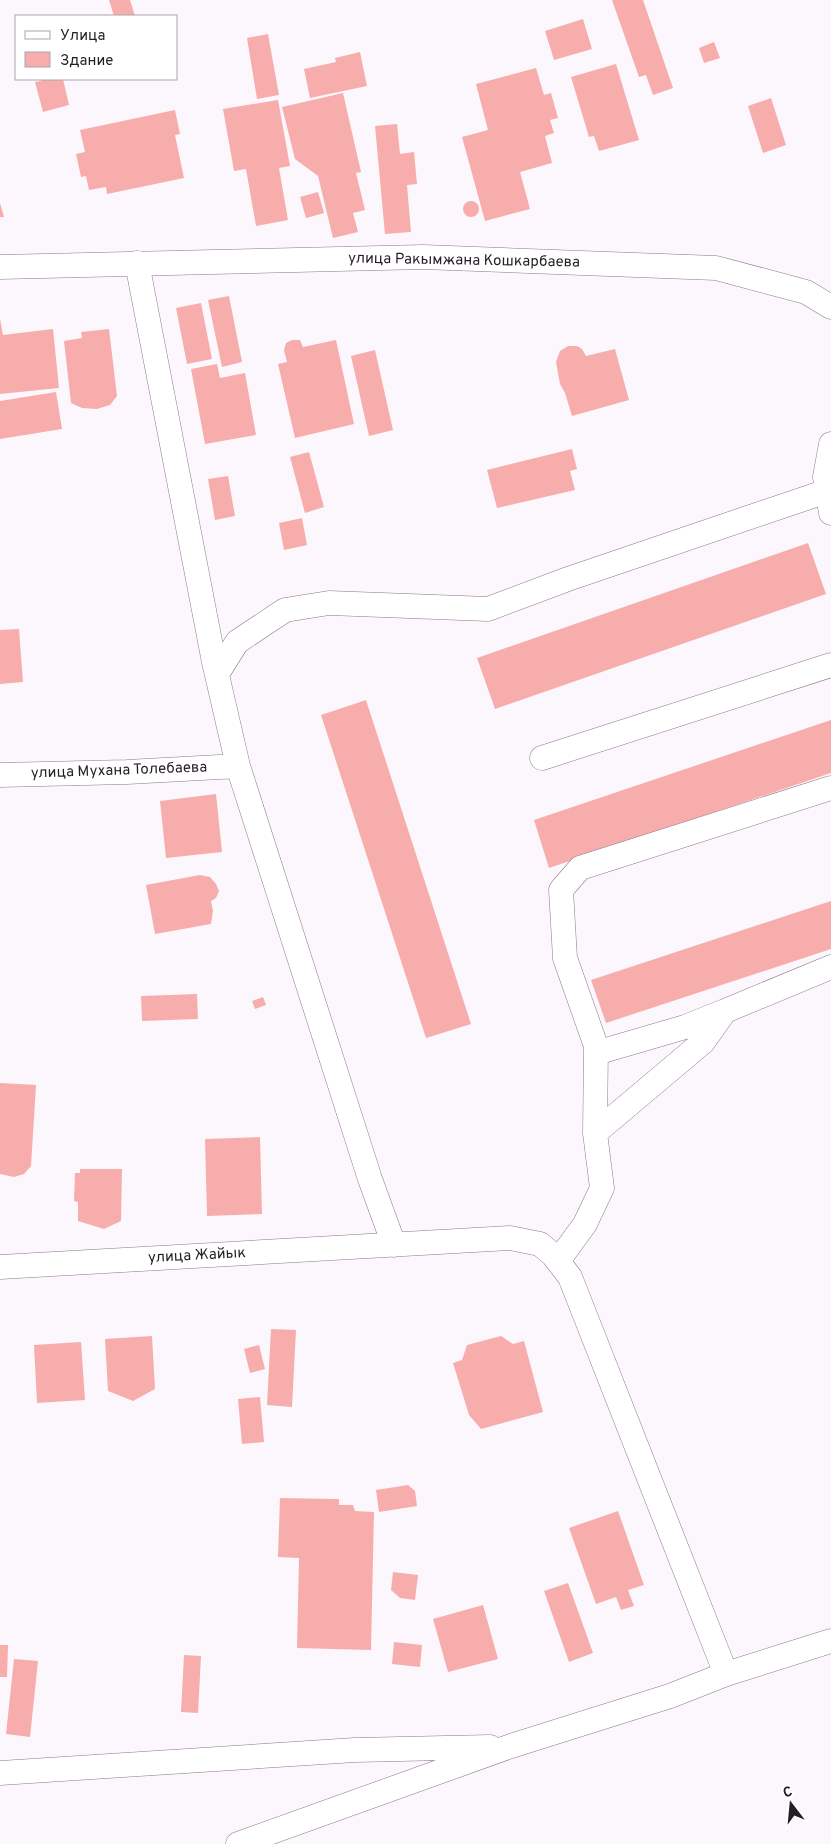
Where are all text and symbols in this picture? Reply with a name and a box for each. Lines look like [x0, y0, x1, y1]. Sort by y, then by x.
legend [15, 15, 178, 80]
text: Улица [60, 27, 105, 46]
text: Здание [60, 52, 113, 71]
street label: улица Ракымжана Кошкарбаева [348, 249, 580, 273]
street label: улица Мухана Толебаева [30, 758, 208, 784]
street label: улица Жайык [148, 1244, 246, 1268]
north arrow [766, 1779, 816, 1829]
text: С [781, 1784, 795, 1802]

